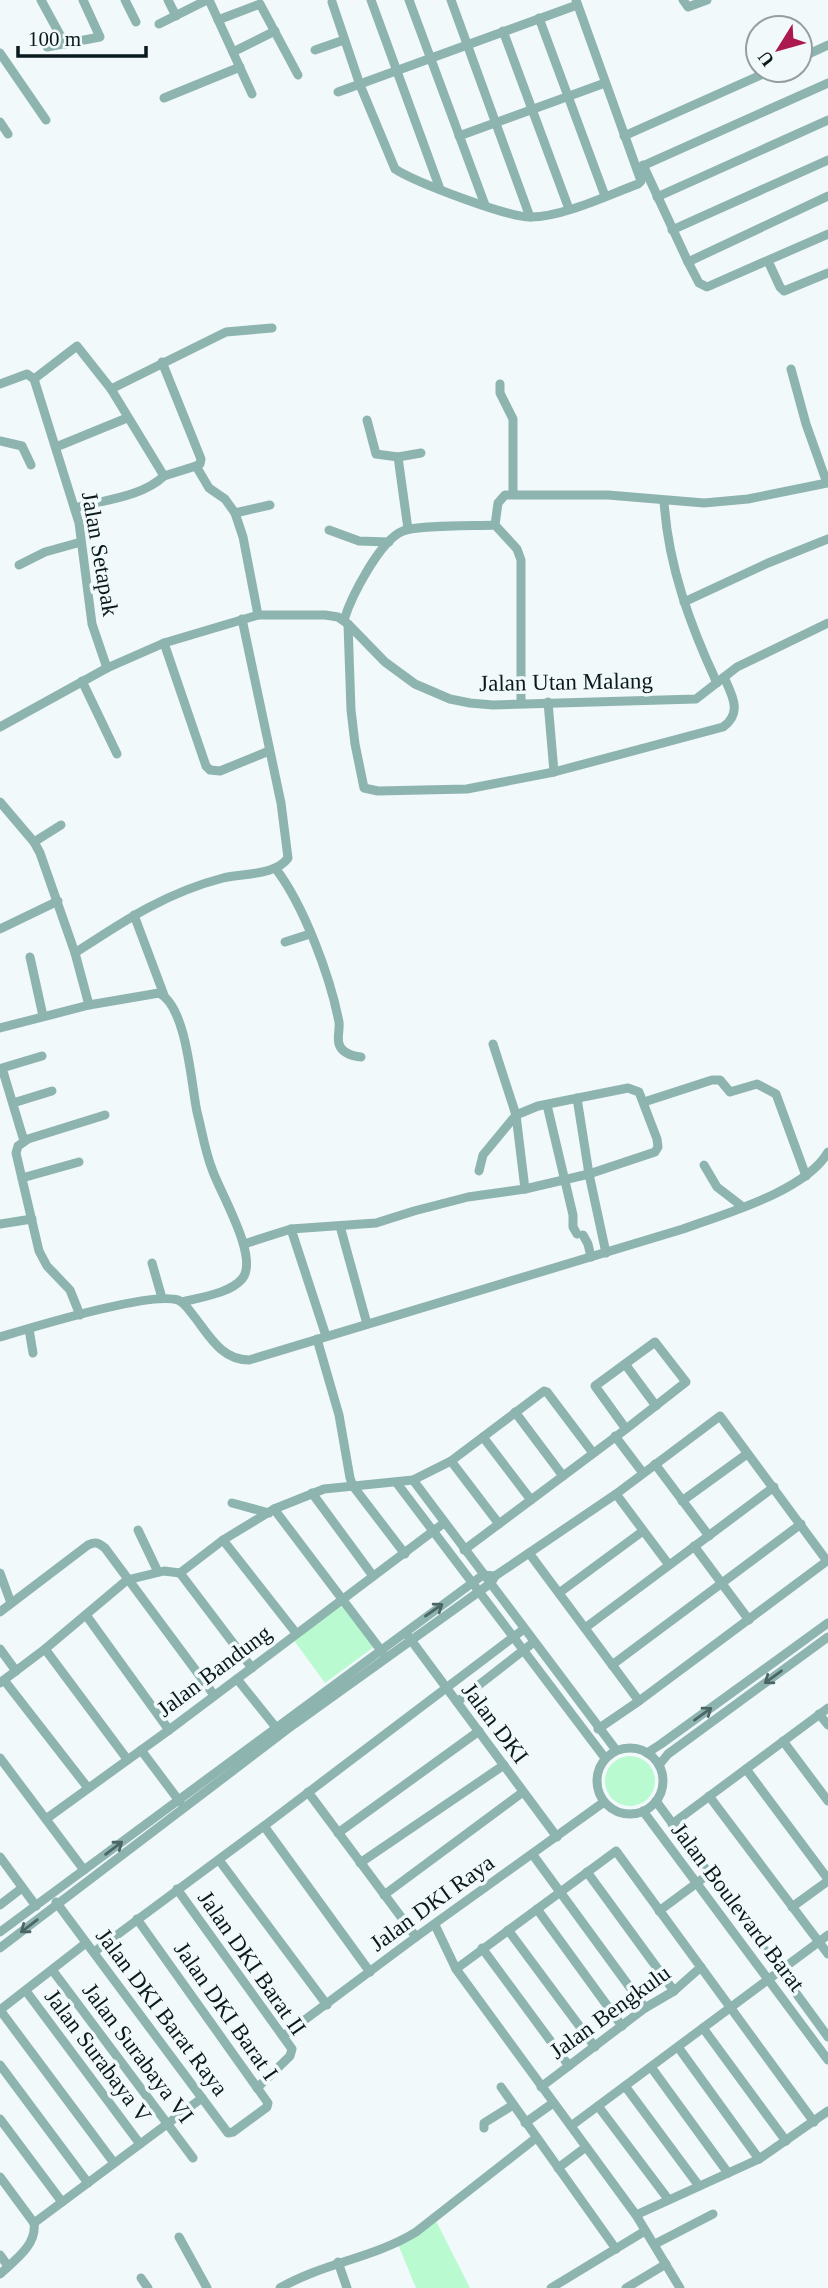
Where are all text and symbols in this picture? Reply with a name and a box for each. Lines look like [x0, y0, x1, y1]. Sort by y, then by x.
scale bar [18, 14, 145, 58]
north arrow [744, 14, 814, 84]
text: 100 m [28, 27, 81, 51]
text: U [753, 47, 778, 71]
street label: Jalan Setapak [77, 490, 123, 619]
street label: Jalan Utan Malang [479, 668, 654, 696]
one-way arrow [424, 1603, 443, 1617]
street label: Jalan Bandung [152, 1620, 276, 1722]
one-way arrow [764, 1670, 783, 1685]
street label: Jalan DKI [457, 1678, 533, 1768]
one-way arrow [693, 1707, 712, 1721]
street label: Jalan Boulevard Barat [667, 1818, 810, 1997]
one-way arrow [104, 1840, 123, 1855]
street label: Jalan DKI Raya [365, 1850, 499, 1956]
street label: Jalan DKI Barat II [192, 1885, 312, 2041]
one-way arrow [20, 1919, 39, 1933]
street label: Jalan DKI Barat Raya [91, 1924, 233, 2100]
street label: Jalan DKI Barat I [168, 1936, 284, 2086]
street label: Jalan Bengkulu [545, 1960, 675, 2064]
street label: Jalan Surabaya VI [76, 1977, 200, 2129]
street label: Jalan Surabaya V [39, 1983, 157, 2129]

